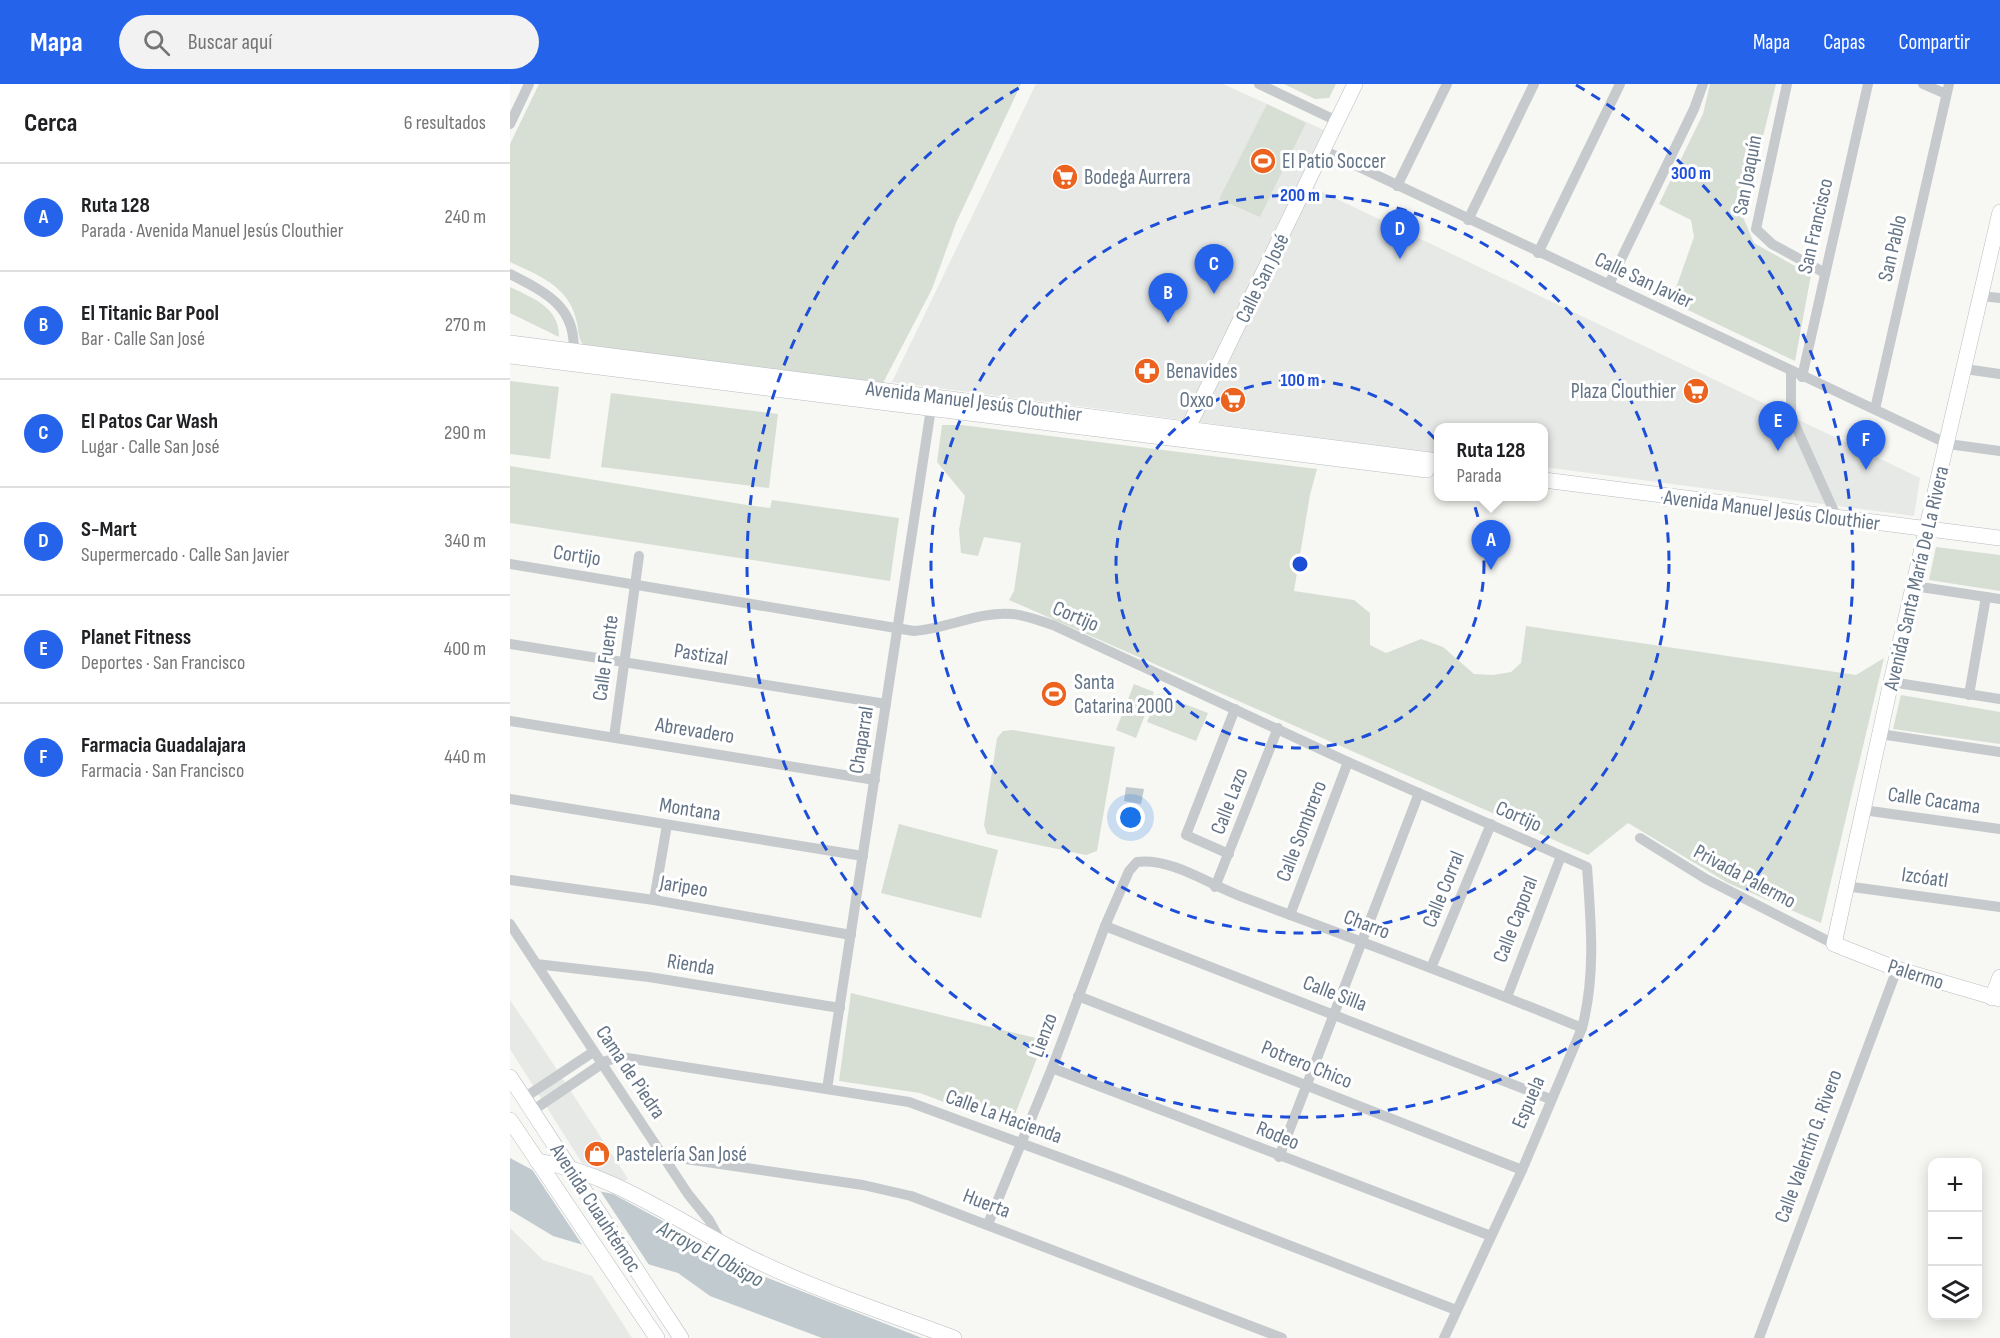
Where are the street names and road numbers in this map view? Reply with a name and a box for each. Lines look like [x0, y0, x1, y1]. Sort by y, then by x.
street label: San Joaquín [1728, 133, 1767, 217]
street label: San Francisco [1792, 176, 1839, 276]
street label: San Pablo [1873, 212, 1912, 284]
street label: Calle San José [1230, 230, 1295, 327]
street label: Calle San Javier [1591, 247, 1697, 314]
street label: Avenida Manuel Jesús Clouthier [863, 376, 1083, 427]
street label: Avenida Santa María De La Rivera [1878, 464, 1954, 694]
street label: Avenida Manuel Jesús Clouthier [1661, 485, 1881, 536]
street label: Cortijo [551, 539, 602, 572]
street label: Cortijo [1049, 596, 1103, 637]
street label: Calle Fuente [587, 614, 624, 703]
street label: Pastizal [672, 638, 730, 671]
street label: Chaparral [844, 705, 879, 775]
street label: Abrevadero [653, 712, 736, 749]
street label: Calle Lazo [1205, 764, 1254, 838]
street label: Calle Sombrero [1271, 777, 1332, 885]
street label: Calle Cacama [1886, 782, 1982, 819]
street label: Montana [657, 792, 722, 827]
street label: Cortijo [1492, 795, 1546, 838]
street label: Privada Palermo [1689, 839, 1800, 914]
street label: Calle Corral [1417, 847, 1470, 931]
street label: Izcóatl [1900, 862, 1950, 893]
street label: Jaripeo [657, 870, 710, 903]
street label: Calle Caporal [1488, 872, 1543, 966]
street label: Charro [1340, 904, 1394, 945]
street label: Rienda [665, 948, 717, 981]
street label: Palermo [1885, 954, 1947, 995]
street label: Calle Silla [1299, 970, 1370, 1017]
street label: Lienzo [1024, 1010, 1063, 1061]
street label: Cama de Piedra [590, 1021, 671, 1124]
street label: Potrero Chico [1258, 1035, 1356, 1094]
street label: Calle Valentín G. Rivero [1769, 1066, 1848, 1226]
street label: Espuela [1506, 1072, 1551, 1132]
street label: Calle La Hacienda [942, 1084, 1065, 1149]
street label: Rodeo [1253, 1116, 1303, 1155]
street label: Avenida Cuauhtémoc [544, 1138, 646, 1277]
street label: Huerta [960, 1183, 1014, 1224]

